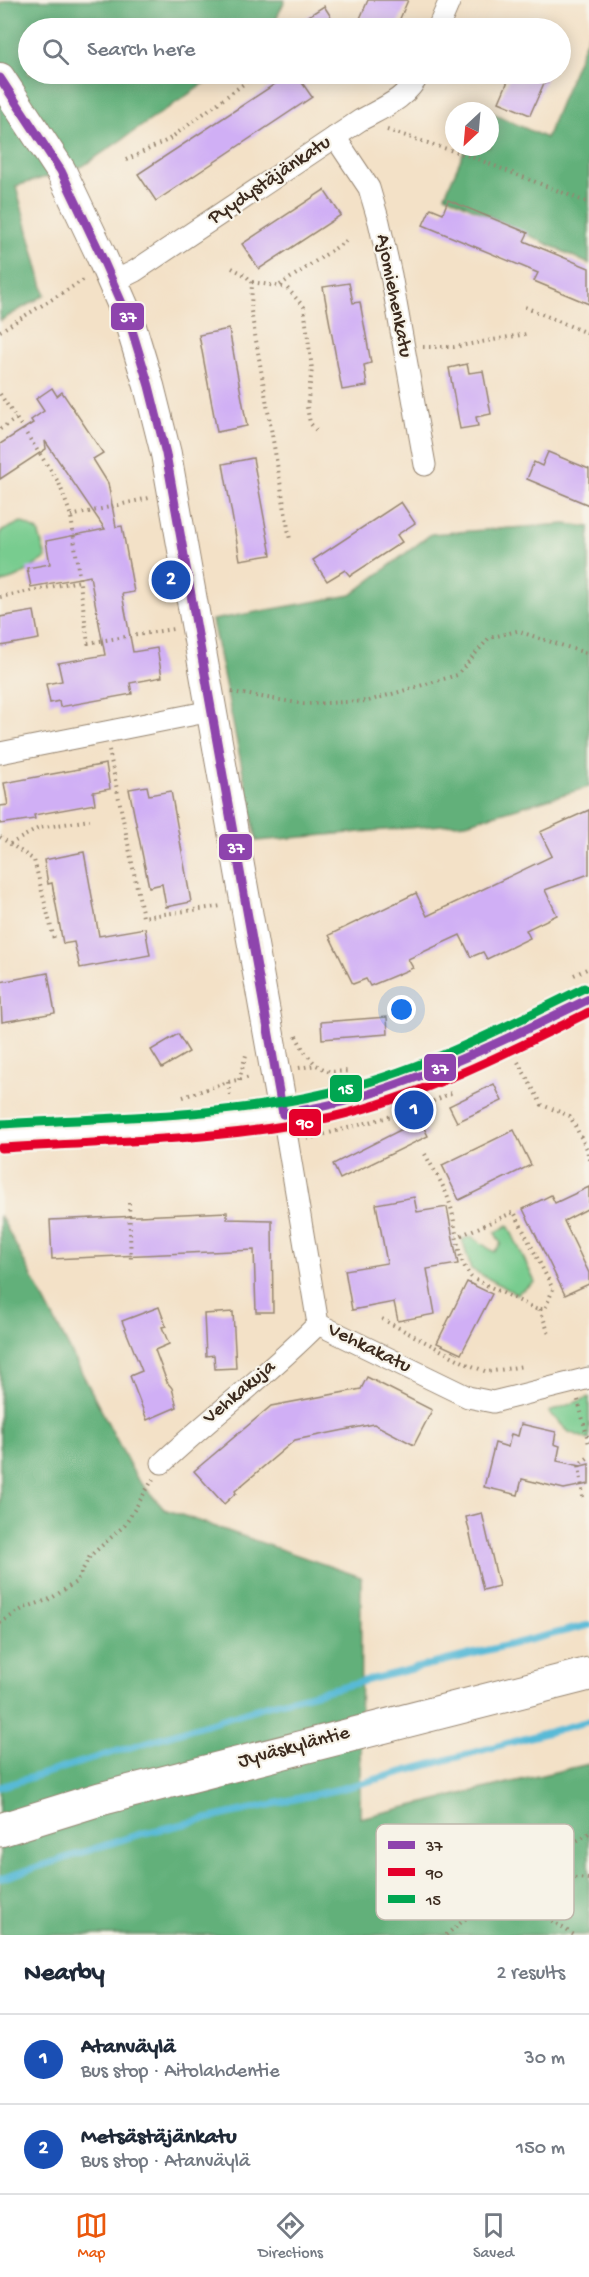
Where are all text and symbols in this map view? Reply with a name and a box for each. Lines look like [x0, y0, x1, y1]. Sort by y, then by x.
search box [18, 18, 571, 84]
icon: search [39, 35, 72, 68]
text: Search here [87, 38, 195, 64]
north arrow [445, 102, 499, 156]
street label: Pyydystäjänkatu [203, 131, 336, 231]
street label: Ajomiehenkatu [370, 232, 416, 360]
line badge: 37 [110, 302, 145, 331]
text: 37 [119, 310, 137, 329]
pin: 2 [152, 558, 190, 602]
line badge: 37 [218, 833, 253, 861]
text: 37 [227, 841, 245, 860]
your location [387, 995, 416, 1024]
line badge: 37 [423, 1053, 457, 1082]
text: 37 [431, 1062, 449, 1081]
line badge: 15 [329, 1074, 363, 1103]
text: 15 [338, 1082, 354, 1101]
pin: 1 [394, 1088, 434, 1132]
line badge: 90 [288, 1108, 322, 1137]
text: 90 [295, 1116, 314, 1135]
street label: Vehkakatu [323, 1319, 415, 1379]
street label: Vehkakuja [198, 1356, 282, 1431]
street label: Jyväskyläntie [236, 1722, 353, 1774]
legend [376, 1824, 574, 1920]
text: 37 [425, 1839, 443, 1858]
text: 90 [425, 1866, 443, 1885]
text: 15 [425, 1893, 441, 1912]
text: Nearby [24, 1959, 105, 1990]
text: 2 results [496, 1963, 565, 1986]
text: Atanväylä [81, 2035, 175, 2061]
text: 1 [39, 2048, 48, 2071]
text: 30 m [524, 2048, 565, 2071]
text: Bus stop · Aitolahdentie [81, 2061, 280, 2084]
text: Metsästäjänkatu [81, 2125, 237, 2151]
text: 2 [39, 2138, 48, 2161]
text: 150 m [516, 2138, 565, 2161]
text: Bus stop · Atanväylä [81, 2151, 250, 2174]
tab: Map [75, 2209, 108, 2264]
tab: Directions [258, 2209, 323, 2264]
tab: Saved [473, 2209, 514, 2264]

